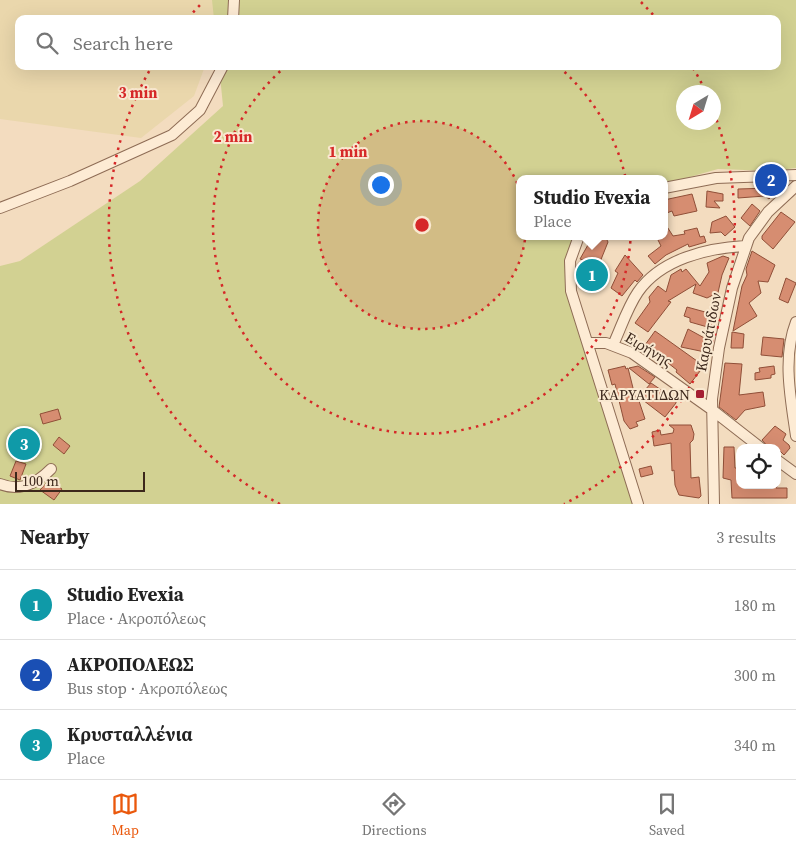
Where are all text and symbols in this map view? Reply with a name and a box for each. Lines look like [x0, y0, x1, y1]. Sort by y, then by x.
search box [15, 15, 781, 70]
icon: search [33, 29, 61, 57]
text: Search here [73, 30, 173, 56]
text: 3 min [119, 82, 157, 103]
north arrow [676, 85, 721, 130]
text: 2 min [214, 126, 252, 147]
text: 1 min [329, 141, 367, 162]
pin: 2 [755, 161, 787, 199]
your location [368, 172, 394, 198]
popup [516, 175, 668, 240]
text: Studio Evexia [534, 184, 650, 210]
text: Place [534, 210, 572, 232]
centre of rings [413, 216, 431, 234]
pin: 1 [576, 256, 608, 294]
street label: Καρυάτιδων [690, 291, 726, 373]
street label: Ειρήνης [621, 327, 677, 372]
place label: ΚΑΡΥΑΤΙΔΩΝ [599, 384, 690, 405]
marker: ΚΑΡΥΑΤΙΔΩΝ [694, 388, 706, 400]
pin: 3 [8, 425, 40, 463]
map controls [736, 444, 781, 489]
button: locate [736, 444, 781, 489]
scale bar [15, 469, 145, 492]
text: 100 m [22, 471, 59, 491]
text: Nearby [20, 522, 90, 551]
text: 3 results [716, 526, 776, 548]
text: Studio Evexia [67, 581, 184, 607]
text: 1 [32, 594, 40, 616]
text: 180 m [734, 594, 776, 616]
text: Place · Ακροπόλεως [67, 607, 206, 629]
text: ΑΚΡΟΠΟΛΕΩΣ [67, 651, 193, 677]
text: 2 [32, 664, 40, 686]
text: 300 m [734, 664, 776, 686]
text: Bus stop · Ακροπόλεως [67, 677, 228, 699]
text: Κρυσταλλένια [67, 721, 193, 747]
text: 3 [32, 734, 40, 756]
text: 340 m [734, 734, 776, 756]
text: Place [67, 747, 105, 769]
tab: Map [111, 790, 139, 840]
tab: Directions [362, 790, 426, 840]
tab: Saved [649, 790, 685, 840]

